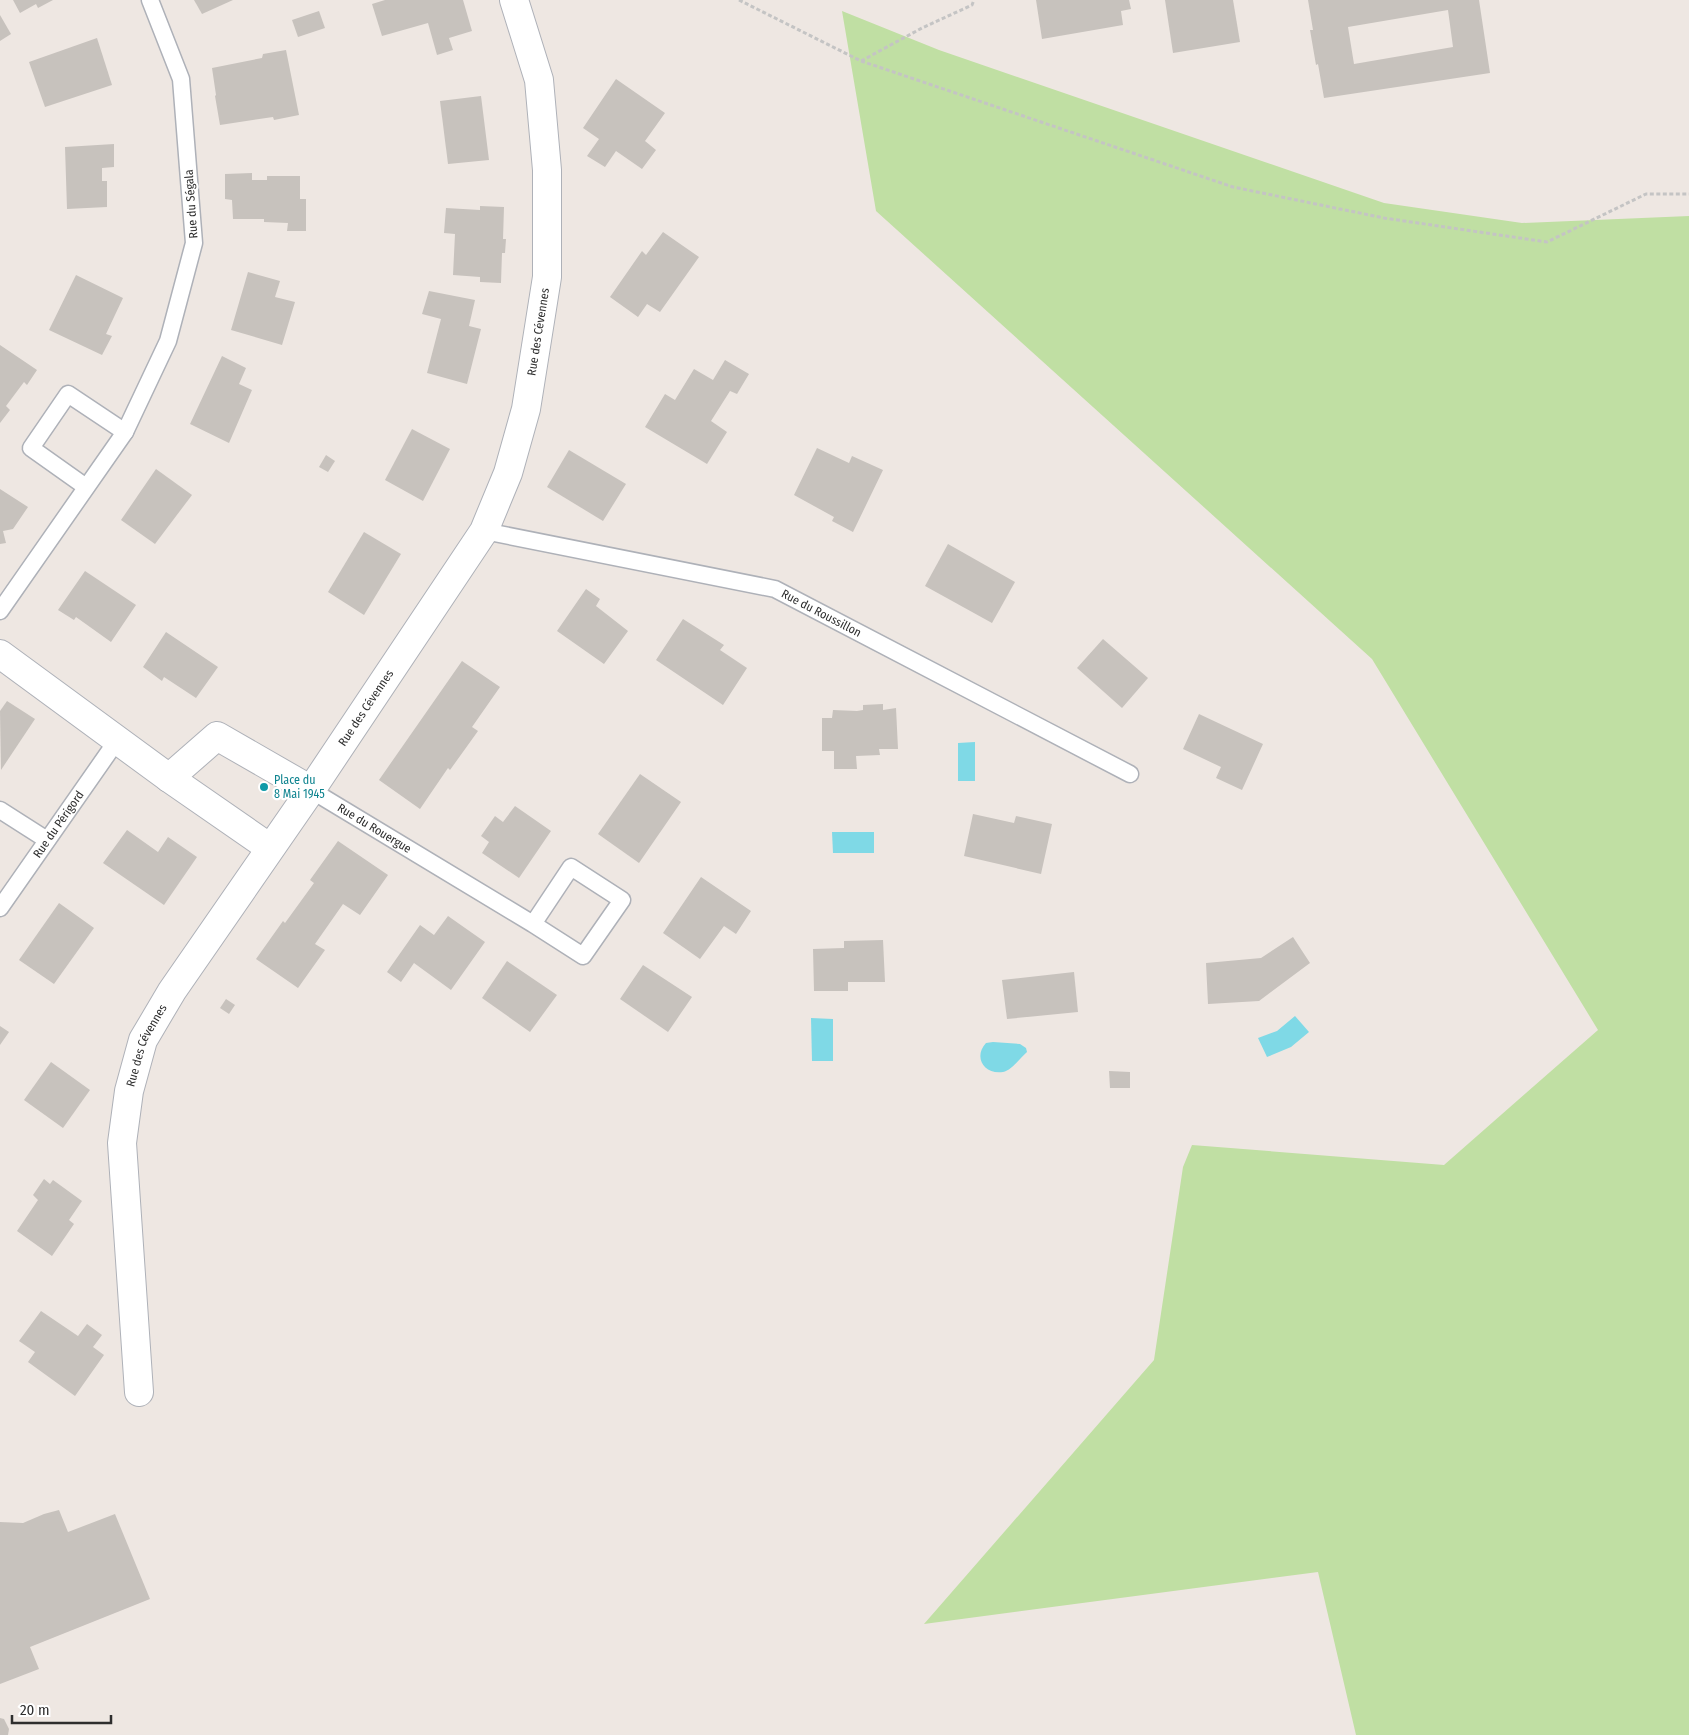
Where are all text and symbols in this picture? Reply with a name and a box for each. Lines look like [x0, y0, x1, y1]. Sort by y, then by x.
street label: Rue du Ségala [182, 169, 200, 239]
street label: Rue des Cévennes [524, 287, 552, 377]
street label: Rue du Roussillon [779, 587, 864, 640]
street label: Rue des Cévennes [335, 667, 396, 749]
place label: Place du 8 Mai 1945 [274, 773, 325, 801]
marker: Place du 8 Mai 1945 [258, 781, 270, 793]
street label: Rue du Périgord [30, 788, 87, 860]
street label: Rue du Rouergue [335, 801, 414, 856]
street label: Rue des Cévennes [123, 1002, 170, 1088]
scale bar [12, 1692, 111, 1724]
text: 20 m [20, 1701, 50, 1719]

